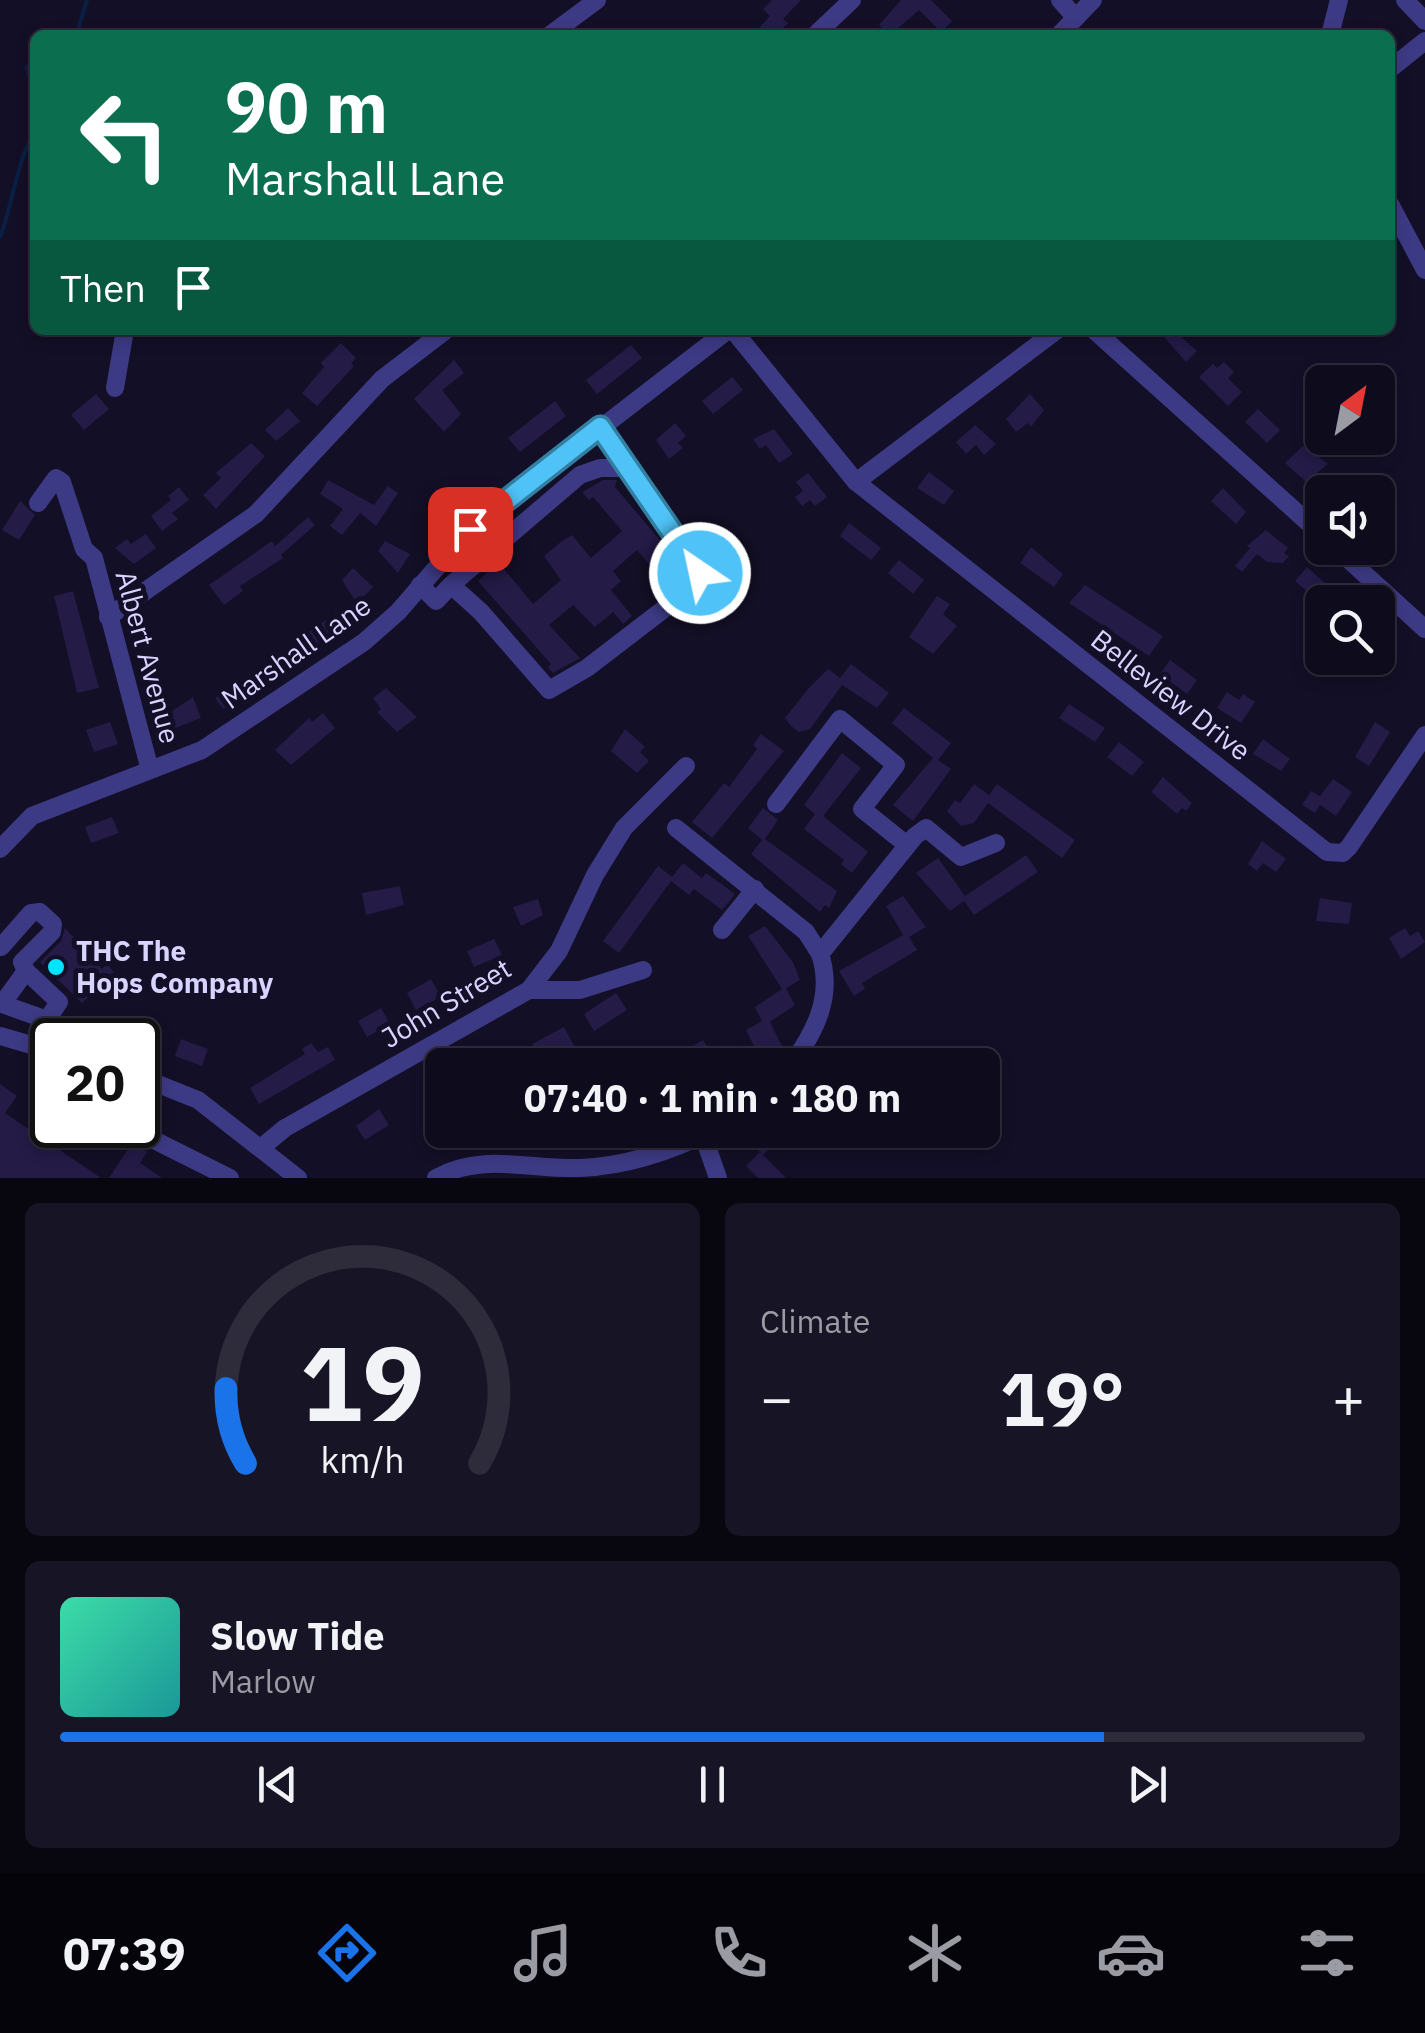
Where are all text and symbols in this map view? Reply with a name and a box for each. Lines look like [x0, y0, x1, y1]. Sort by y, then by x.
text: 90 m [225, 61, 388, 152]
icon: left [60, 70, 190, 200]
text: Marshall Lane [225, 149, 505, 207]
icon: arrive [166, 260, 221, 315]
text: Then [60, 263, 146, 312]
north arrow [1305, 365, 1395, 455]
map controls [1305, 365, 1395, 675]
button: sound [1305, 475, 1395, 565]
pin [428, 487, 513, 572]
icon: arrive [443, 502, 498, 557]
position arrow [648, 521, 752, 625]
street label: Albert Avenue [108, 566, 189, 747]
button: search [1305, 585, 1395, 675]
street label: Marshall Lane [214, 586, 378, 717]
street label: Belleview Drive [1084, 621, 1259, 769]
place label: THC The Hops Company [76, 932, 273, 1001]
street label: John Street [374, 949, 517, 1056]
marker: THC The Hops Company [45, 956, 67, 978]
speed limit sign: 20 [30, 1018, 160, 1148]
text: 07:40 · 1 min · 180 m [524, 1073, 901, 1122]
text: Climate [760, 1300, 870, 1342]
text: 19 [300, 1314, 425, 1450]
text: 19° [1000, 1349, 1125, 1447]
text: − [760, 1362, 793, 1433]
text: + [1332, 1362, 1365, 1433]
text: km/h [320, 1436, 405, 1483]
text: Slow Tide [210, 1611, 385, 1660]
text: Marlow [210, 1660, 316, 1702]
icon: previous [250, 1757, 305, 1812]
icon: pause [685, 1757, 740, 1812]
icon: next [1120, 1757, 1175, 1812]
icon: directions [312, 1918, 382, 1988]
icon: music [508, 1918, 578, 1988]
icon: phone [704, 1918, 774, 1988]
icon: climate [900, 1918, 970, 1988]
icon: car [1096, 1918, 1166, 1988]
icon: filters [1292, 1918, 1362, 1988]
text: 07:39 [63, 1924, 186, 1982]

